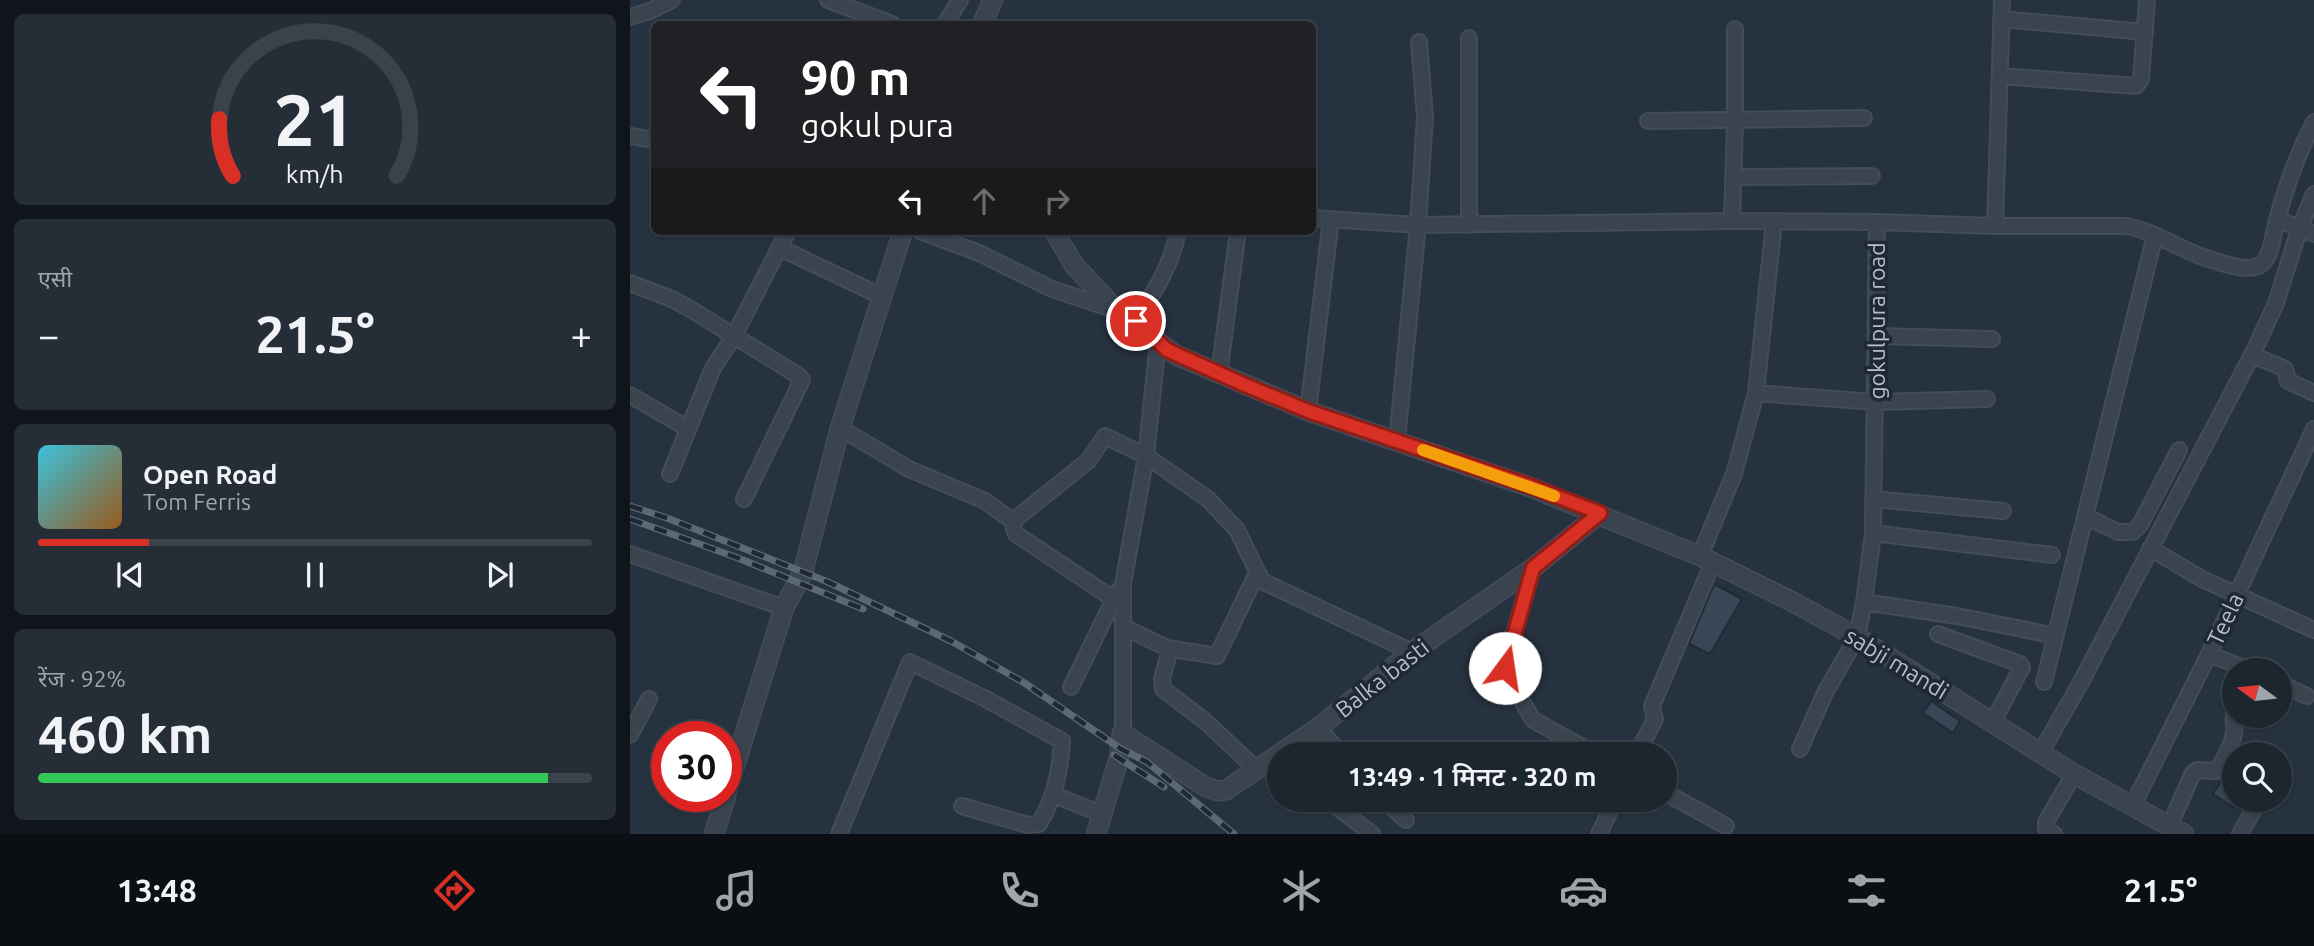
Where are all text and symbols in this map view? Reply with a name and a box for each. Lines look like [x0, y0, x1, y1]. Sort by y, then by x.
icon: left [686, 49, 777, 140]
text: 90 m [801, 49, 910, 104]
text: 21 [274, 78, 356, 160]
text: gokul pura [801, 107, 954, 143]
text: km/h [286, 159, 344, 187]
icon: left [892, 182, 930, 220]
icon: ahead [965, 182, 1003, 220]
icon: right [1038, 182, 1076, 220]
street label: gokulpura road [1864, 242, 1889, 400]
text: एसी [38, 266, 72, 291]
pin [1106, 291, 1166, 351]
icon: arrive [1117, 302, 1155, 340]
text: 21.5° [255, 305, 375, 363]
text: − [38, 314, 59, 356]
text: + [571, 314, 592, 356]
text: Open Road [143, 460, 277, 489]
text: Tom Ferris [143, 489, 251, 514]
icon: previous [111, 556, 149, 594]
icon: pause [296, 556, 334, 594]
icon: next [481, 556, 519, 594]
street label: Teela [2202, 589, 2248, 649]
street label: sabji mandi [1841, 623, 1953, 703]
position arrow [1468, 631, 1542, 705]
street label: Balka basti [1331, 634, 1433, 722]
north arrow [2222, 658, 2292, 728]
map controls [2222, 658, 2292, 812]
text: रेंज · 92% [38, 666, 126, 691]
text: 460 km [38, 705, 212, 763]
speed limit sign: 30 [651, 721, 742, 812]
button: search [2222, 742, 2292, 812]
text: 13:49 · 1 मिनट · 320 m [1348, 762, 1596, 791]
icon: directions [430, 866, 479, 915]
icon: music [712, 866, 761, 915]
icon: phone [995, 866, 1044, 915]
icon: climate [1277, 866, 1326, 915]
icon: car [1559, 866, 1608, 915]
icon: filters [1842, 866, 1891, 915]
text: 13:48 [117, 872, 197, 908]
text: 21.5° [2124, 872, 2197, 908]

